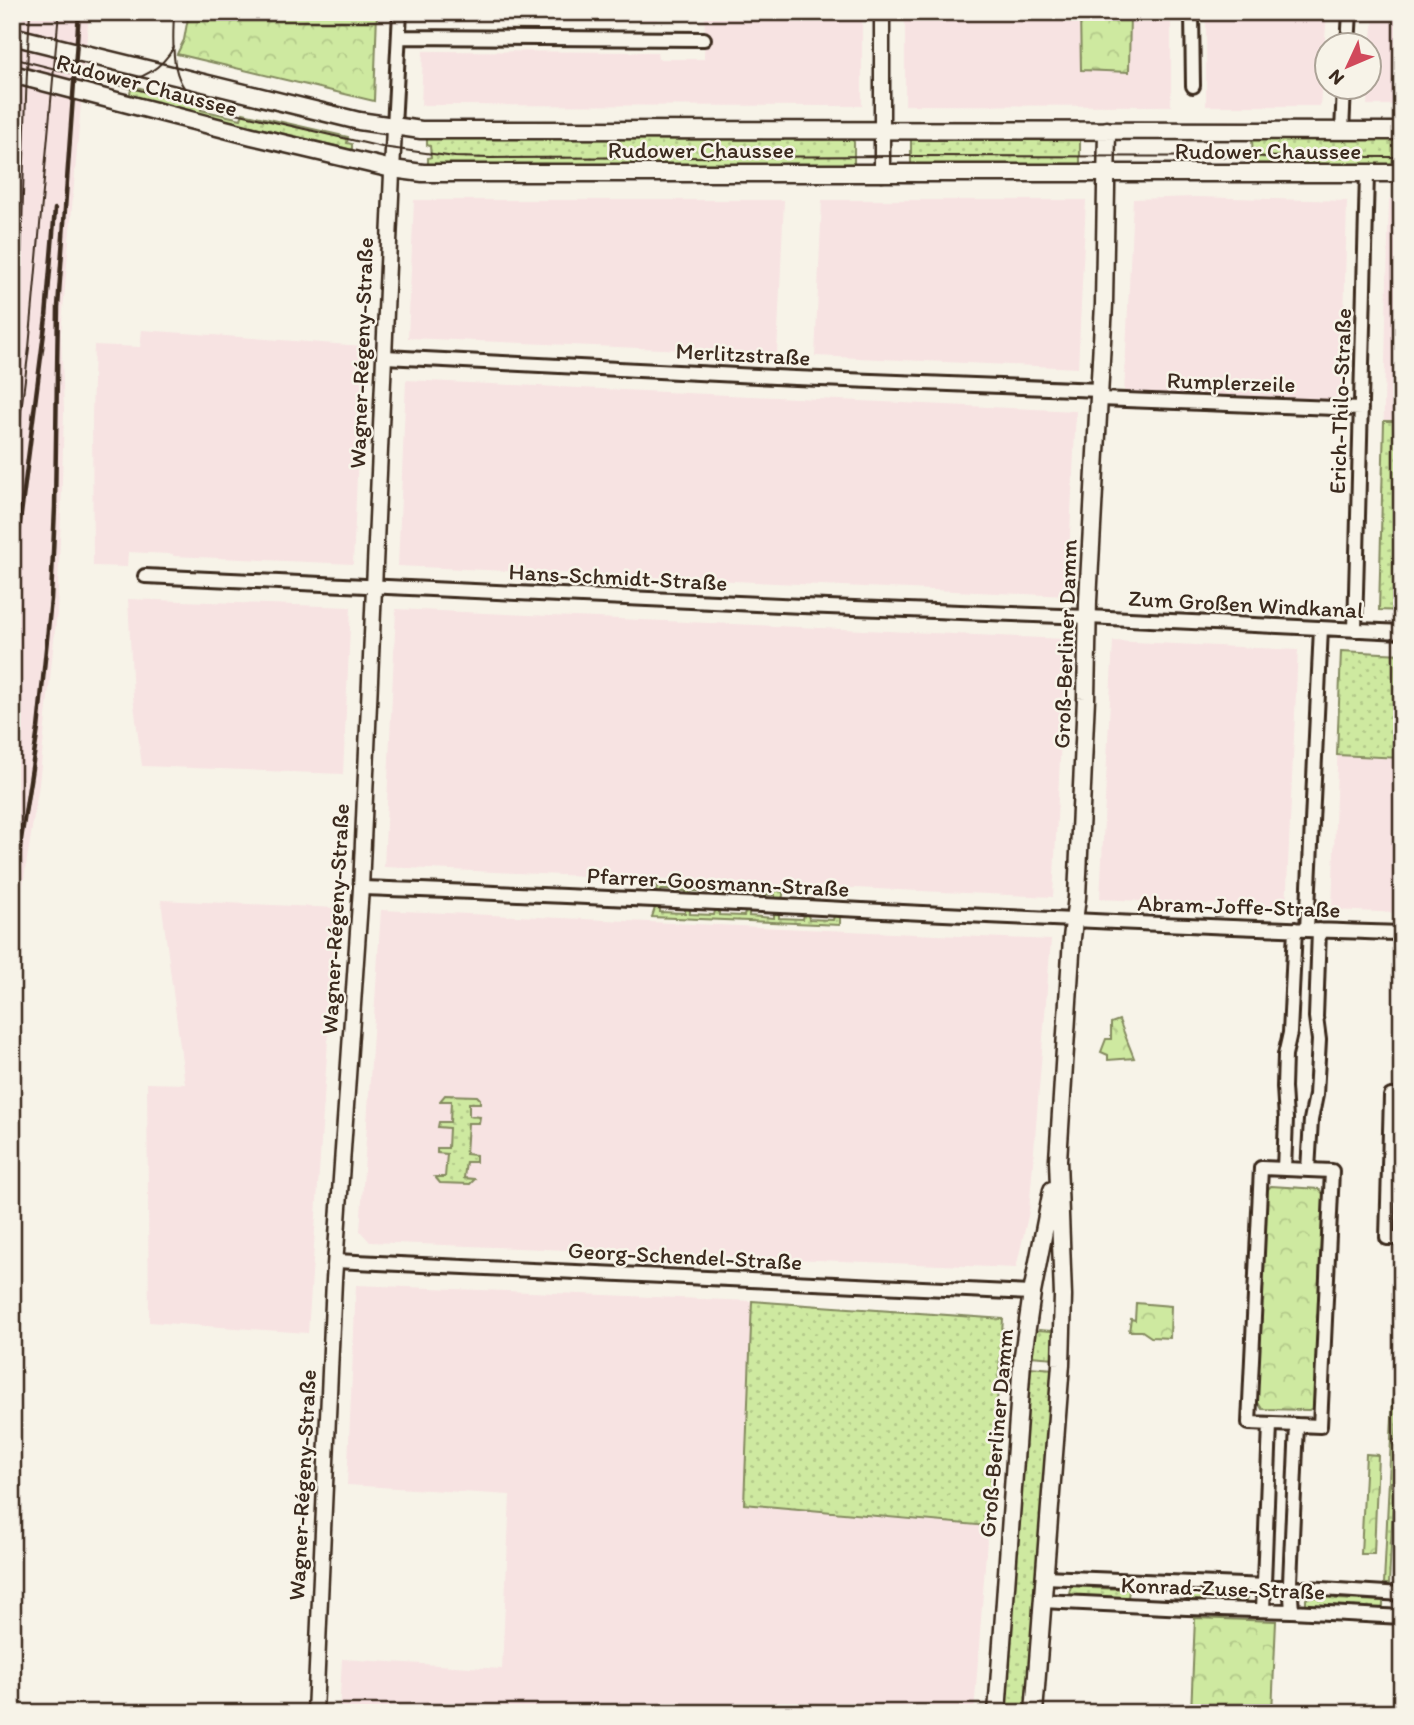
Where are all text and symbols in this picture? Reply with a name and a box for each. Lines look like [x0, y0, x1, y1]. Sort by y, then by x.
north arrow [1312, 32, 1382, 102]
street label: Rudower Chaussee [53, 47, 241, 123]
text: N [1323, 65, 1349, 90]
street label: Rudower Chaussee [608, 136, 794, 164]
street label: Rudower Chaussee [1175, 137, 1361, 165]
street label: Wagner-Régeny-Straße [343, 237, 379, 469]
street label: Erich-Thilo-Straße [1323, 308, 1357, 494]
street label: Merlitzstraße [675, 336, 811, 372]
street label: Rumplerzeile [1166, 366, 1296, 398]
street label: Groß-Berliner Damm [1047, 539, 1083, 749]
street label: Hans-Schmidt-Straße [508, 557, 728, 597]
street label: Zum Großen Windkanal [1128, 584, 1365, 624]
street label: Wagner-Régeny-Straße [315, 803, 355, 1035]
street label: Pfarrer-Goosmann-Straße [586, 861, 850, 903]
street label: Abram-Joffe-Straße [1137, 888, 1341, 924]
street label: Georg-Schendel-Straße [567, 1236, 803, 1276]
street label: Groß-Berliner Damm [973, 1327, 1019, 1539]
street label: Wagner-Régeny-Straße [282, 1369, 322, 1601]
street label: Konrad-Zuse-Straße [1120, 1570, 1326, 1606]

